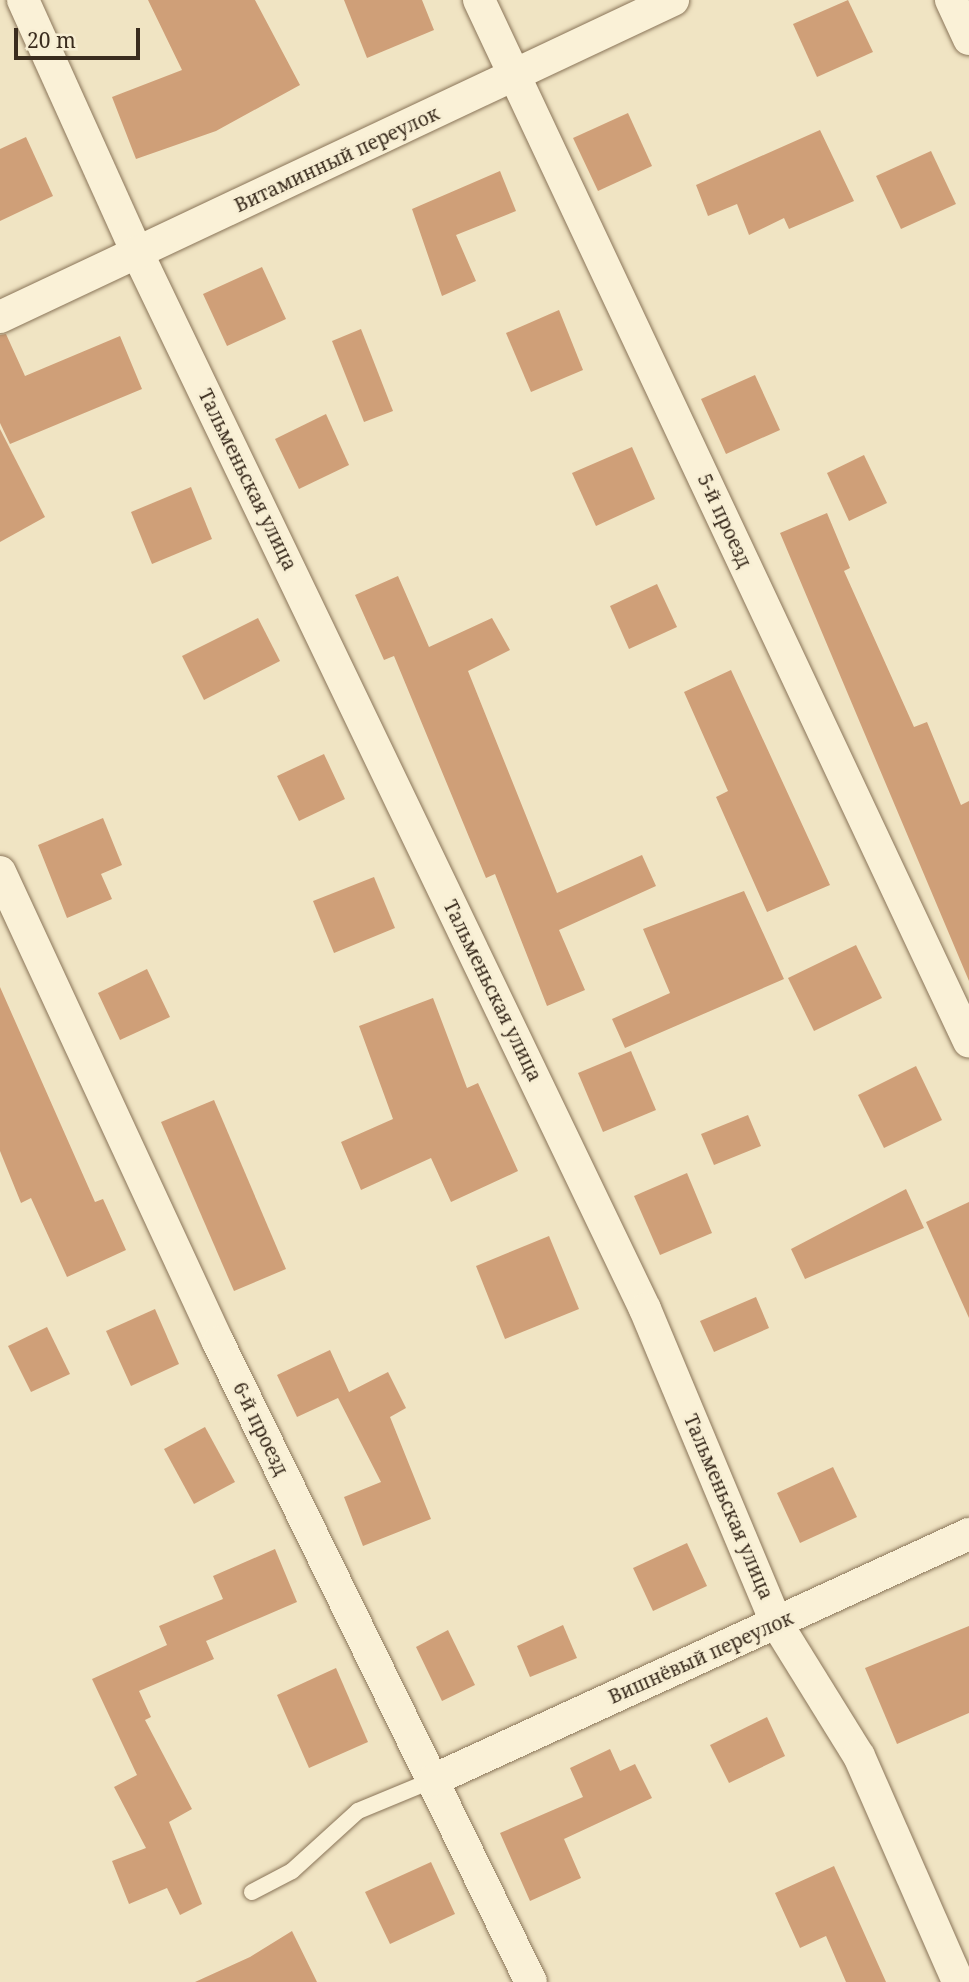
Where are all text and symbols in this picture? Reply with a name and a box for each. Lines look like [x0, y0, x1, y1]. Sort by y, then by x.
scale bar [18, 14, 144, 58]
text: 20 m [27, 26, 76, 54]
street label: Витаминный переулок [231, 103, 443, 217]
street label: Тальменьская улица [193, 386, 301, 574]
street label: 5-й проезд [692, 471, 756, 571]
street label: Тальменьская улица [438, 897, 546, 1085]
street label: 6-й проезд [228, 1379, 292, 1479]
street label: Тальменьская улица [679, 1411, 777, 1603]
street label: Вишнёвый переулок [605, 1607, 797, 1709]

